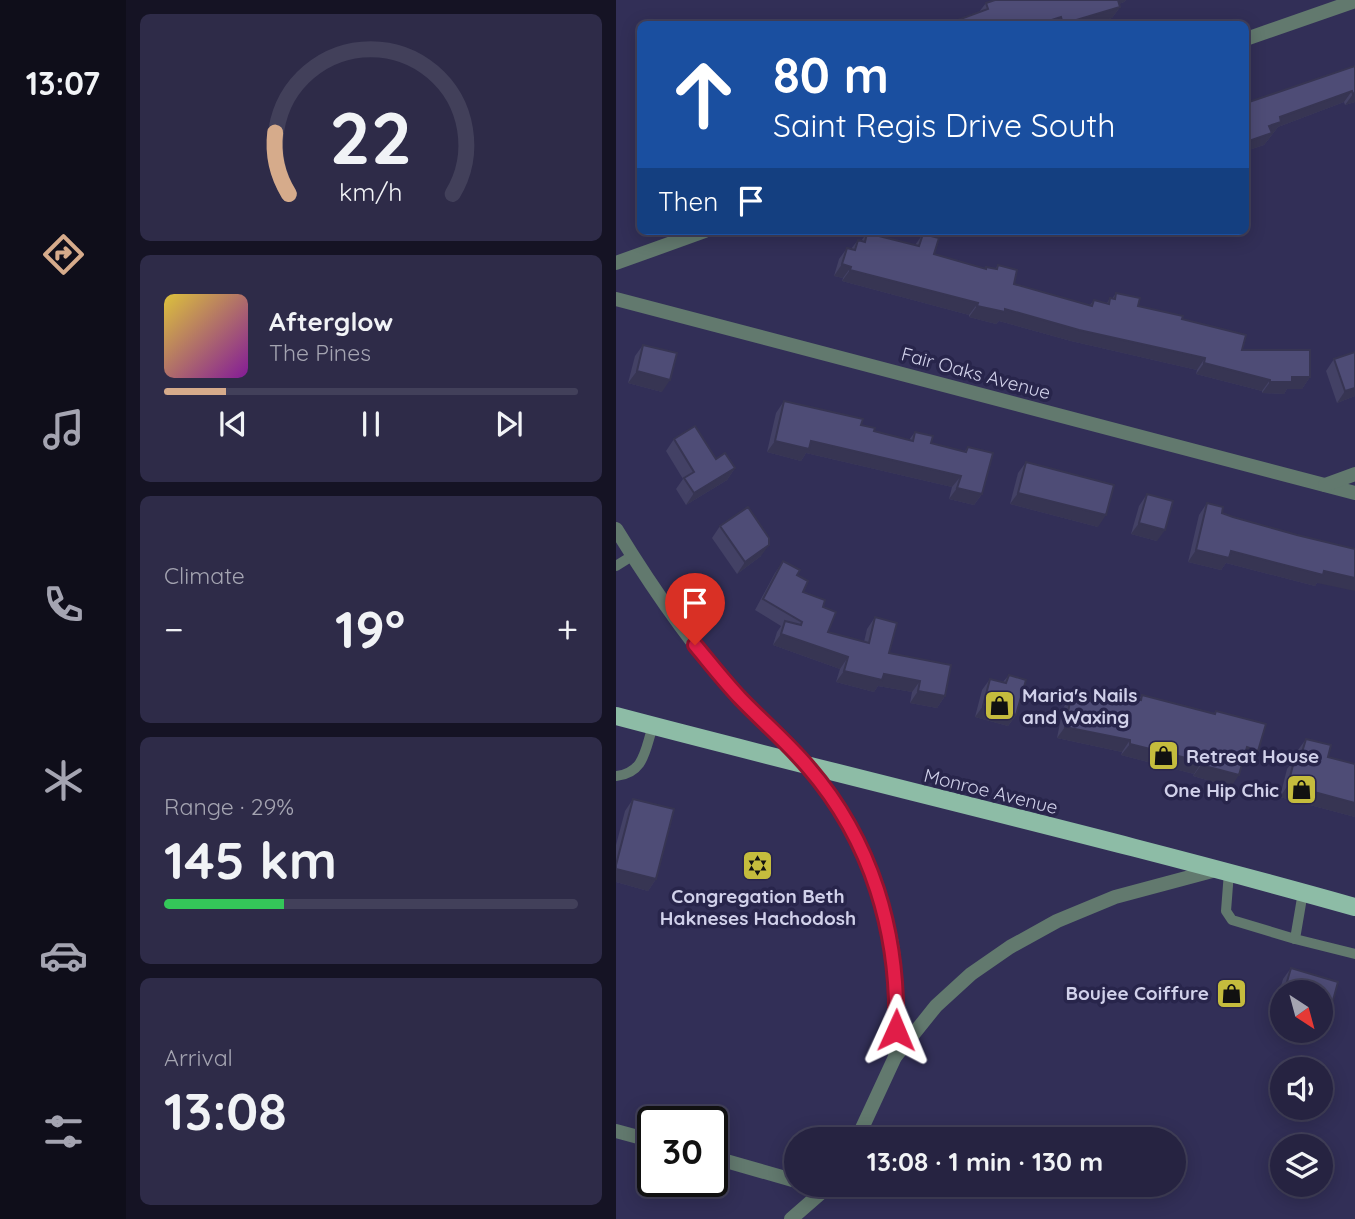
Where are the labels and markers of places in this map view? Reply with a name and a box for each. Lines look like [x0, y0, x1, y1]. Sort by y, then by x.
pin [665, 573, 725, 645]
place label: Maria's Nails and Waxing [1022, 683, 1137, 729]
shop icon: Maria's Nails and Waxing [982, 689, 1016, 723]
shop icon: Retreat House [1146, 739, 1180, 773]
place label: Retreat House [1186, 744, 1319, 768]
shop icon: One Hip Chic [1285, 773, 1319, 807]
place label: One Hip Chic [1164, 778, 1279, 802]
synagogue icon: Congregation Beth Hakneses Hachodosh [741, 848, 775, 882]
place label: Congregation Beth Hakneses Hachodosh [660, 884, 856, 930]
shop icon: Boujee Coiffure [1215, 976, 1249, 1010]
place label: Boujee Coiffure [1066, 981, 1209, 1005]

